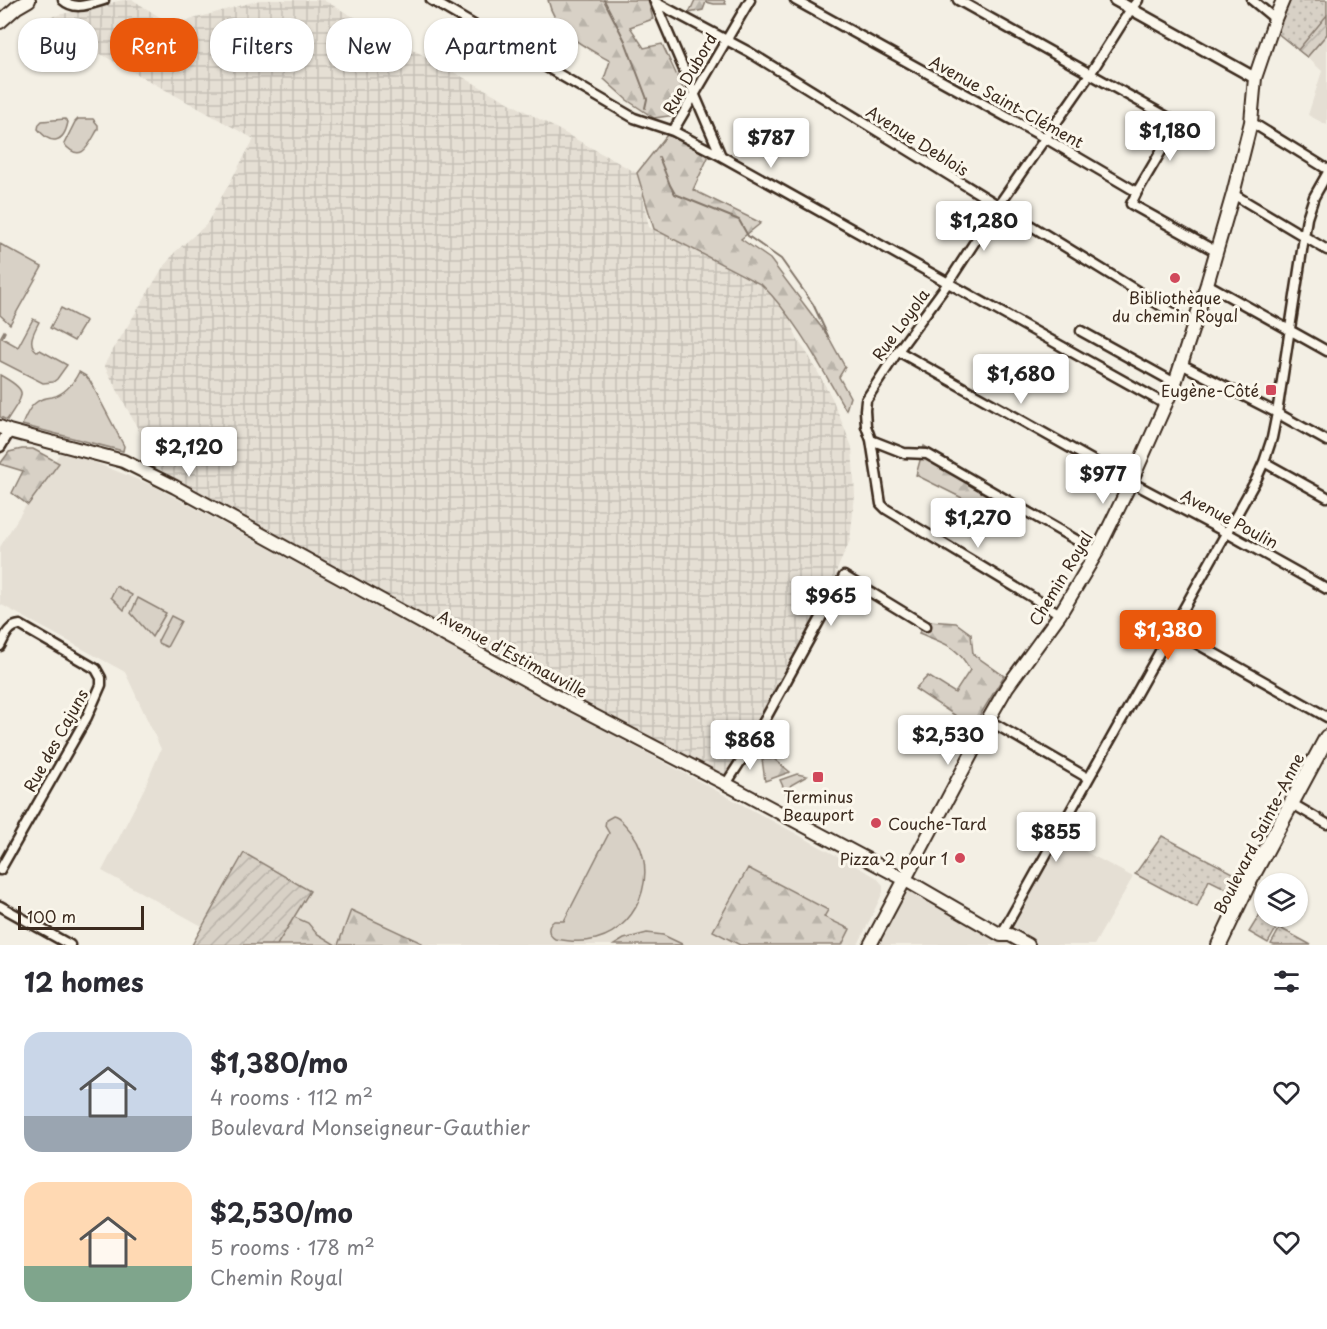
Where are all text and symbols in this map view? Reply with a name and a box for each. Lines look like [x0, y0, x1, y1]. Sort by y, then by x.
chip: Buy [18, 18, 98, 72]
chip: Rent [110, 18, 198, 72]
chip: Filters [210, 18, 314, 72]
chip: New [326, 18, 412, 72]
chip: Apartment [424, 18, 578, 72]
street label: Rue Dubord [656, 28, 722, 118]
street label: Avenue Saint-Clément [926, 49, 1089, 154]
street label: Avenue Deblois [862, 99, 974, 181]
pin: $1,180 [1121, 111, 1219, 162]
text: $1,180 [1139, 115, 1201, 145]
pin: $787 [735, 118, 807, 169]
text: $787 [747, 122, 795, 152]
pin: $1,280 [935, 201, 1033, 252]
text: $1,280 [950, 205, 1018, 235]
marker: Bibliothèque du chemin Royal [1168, 271, 1182, 285]
street label: Rue Loyola [866, 283, 934, 365]
place label: Bibliothèque du chemin Royal [1112, 285, 1238, 327]
pin: $1,680 [972, 354, 1070, 405]
text: $1,680 [987, 358, 1055, 388]
place label: Eugène-Côté [1161, 378, 1259, 402]
marker: Eugène-Côté [1264, 383, 1278, 397]
pin: $2,120 [140, 427, 238, 478]
text: $2,120 [155, 431, 223, 461]
pin: $977 [1067, 454, 1139, 505]
text: $977 [1080, 458, 1126, 488]
street label: Avenue Poulin [1177, 482, 1283, 554]
pin: $1,270 [929, 498, 1027, 549]
text: $1,270 [945, 502, 1011, 532]
street label: Chemin Royal [1022, 526, 1098, 630]
pin: $965 [795, 576, 867, 627]
text: $965 [805, 580, 857, 610]
street label: Avenue d'Estimauville [434, 603, 592, 703]
pin: $1,380 [1119, 610, 1217, 661]
text: $1,380 [1134, 614, 1202, 644]
street label: Rue des Cajuns [17, 684, 93, 796]
pin: $2,530 [899, 715, 997, 766]
text: $2,530 [912, 719, 984, 749]
pin: $868 [714, 720, 786, 771]
text: $868 [725, 724, 775, 754]
street label: Boulevard Sainte-Anne [1207, 748, 1309, 918]
marker: Terminus Beauport [811, 770, 825, 784]
place label: Terminus Beauport [782, 784, 854, 826]
place label: Couche-Tard [888, 811, 987, 835]
pin: $855 [1020, 812, 1092, 863]
marker: Couche-Tard [869, 816, 883, 830]
text: $855 [1031, 816, 1081, 846]
place label: Pizza 2 pour 1 [840, 846, 948, 870]
marker: Pizza 2 pour 1 [953, 851, 967, 865]
map controls [1254, 873, 1308, 927]
button: layers [1254, 873, 1308, 927]
scale bar [18, 903, 144, 930]
text: 100 m [27, 904, 76, 928]
text: 12 homes [24, 962, 144, 1001]
icon: filters [1270, 965, 1303, 998]
text: $1,380/mo [210, 1043, 348, 1082]
icon: home [72, 1056, 144, 1128]
icon: heart [1270, 1076, 1303, 1109]
text: 4 rooms · 112 m² [210, 1082, 373, 1112]
text: Boulevard Monseigneur-Gauthier [210, 1112, 530, 1142]
text: $2,530/mo [210, 1193, 353, 1232]
icon: home [72, 1206, 144, 1278]
icon: heart [1270, 1226, 1303, 1259]
text: 5 rooms · 178 m² [210, 1232, 375, 1262]
text: Chemin Royal [210, 1262, 343, 1292]

